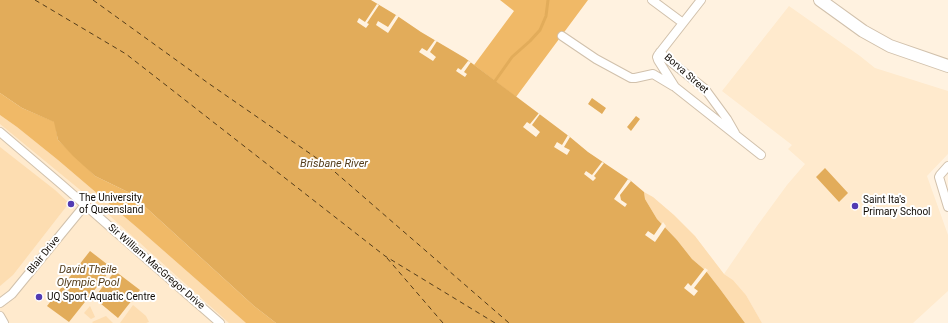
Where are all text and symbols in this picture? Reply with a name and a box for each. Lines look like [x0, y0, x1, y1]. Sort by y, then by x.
street label: Borva Street [662, 52, 710, 96]
water label: Brisbane River [300, 157, 368, 171]
place label: The University of Queensland [79, 192, 143, 216]
place label: Saint Ita's Primary School [863, 194, 931, 218]
marker: The University of Queensland [66, 199, 76, 209]
marker: Saint Ita's Primary School [850, 201, 860, 211]
street label: Sir William MacGregor Drive [105, 222, 207, 312]
street label: Blair Drive [25, 234, 63, 276]
water label: David Theile Olympic Pool [57, 263, 119, 289]
place label: UQ Sport Aquatic Centre [47, 291, 155, 303]
marker: UQ Sport Aquatic Centre [34, 292, 44, 302]

